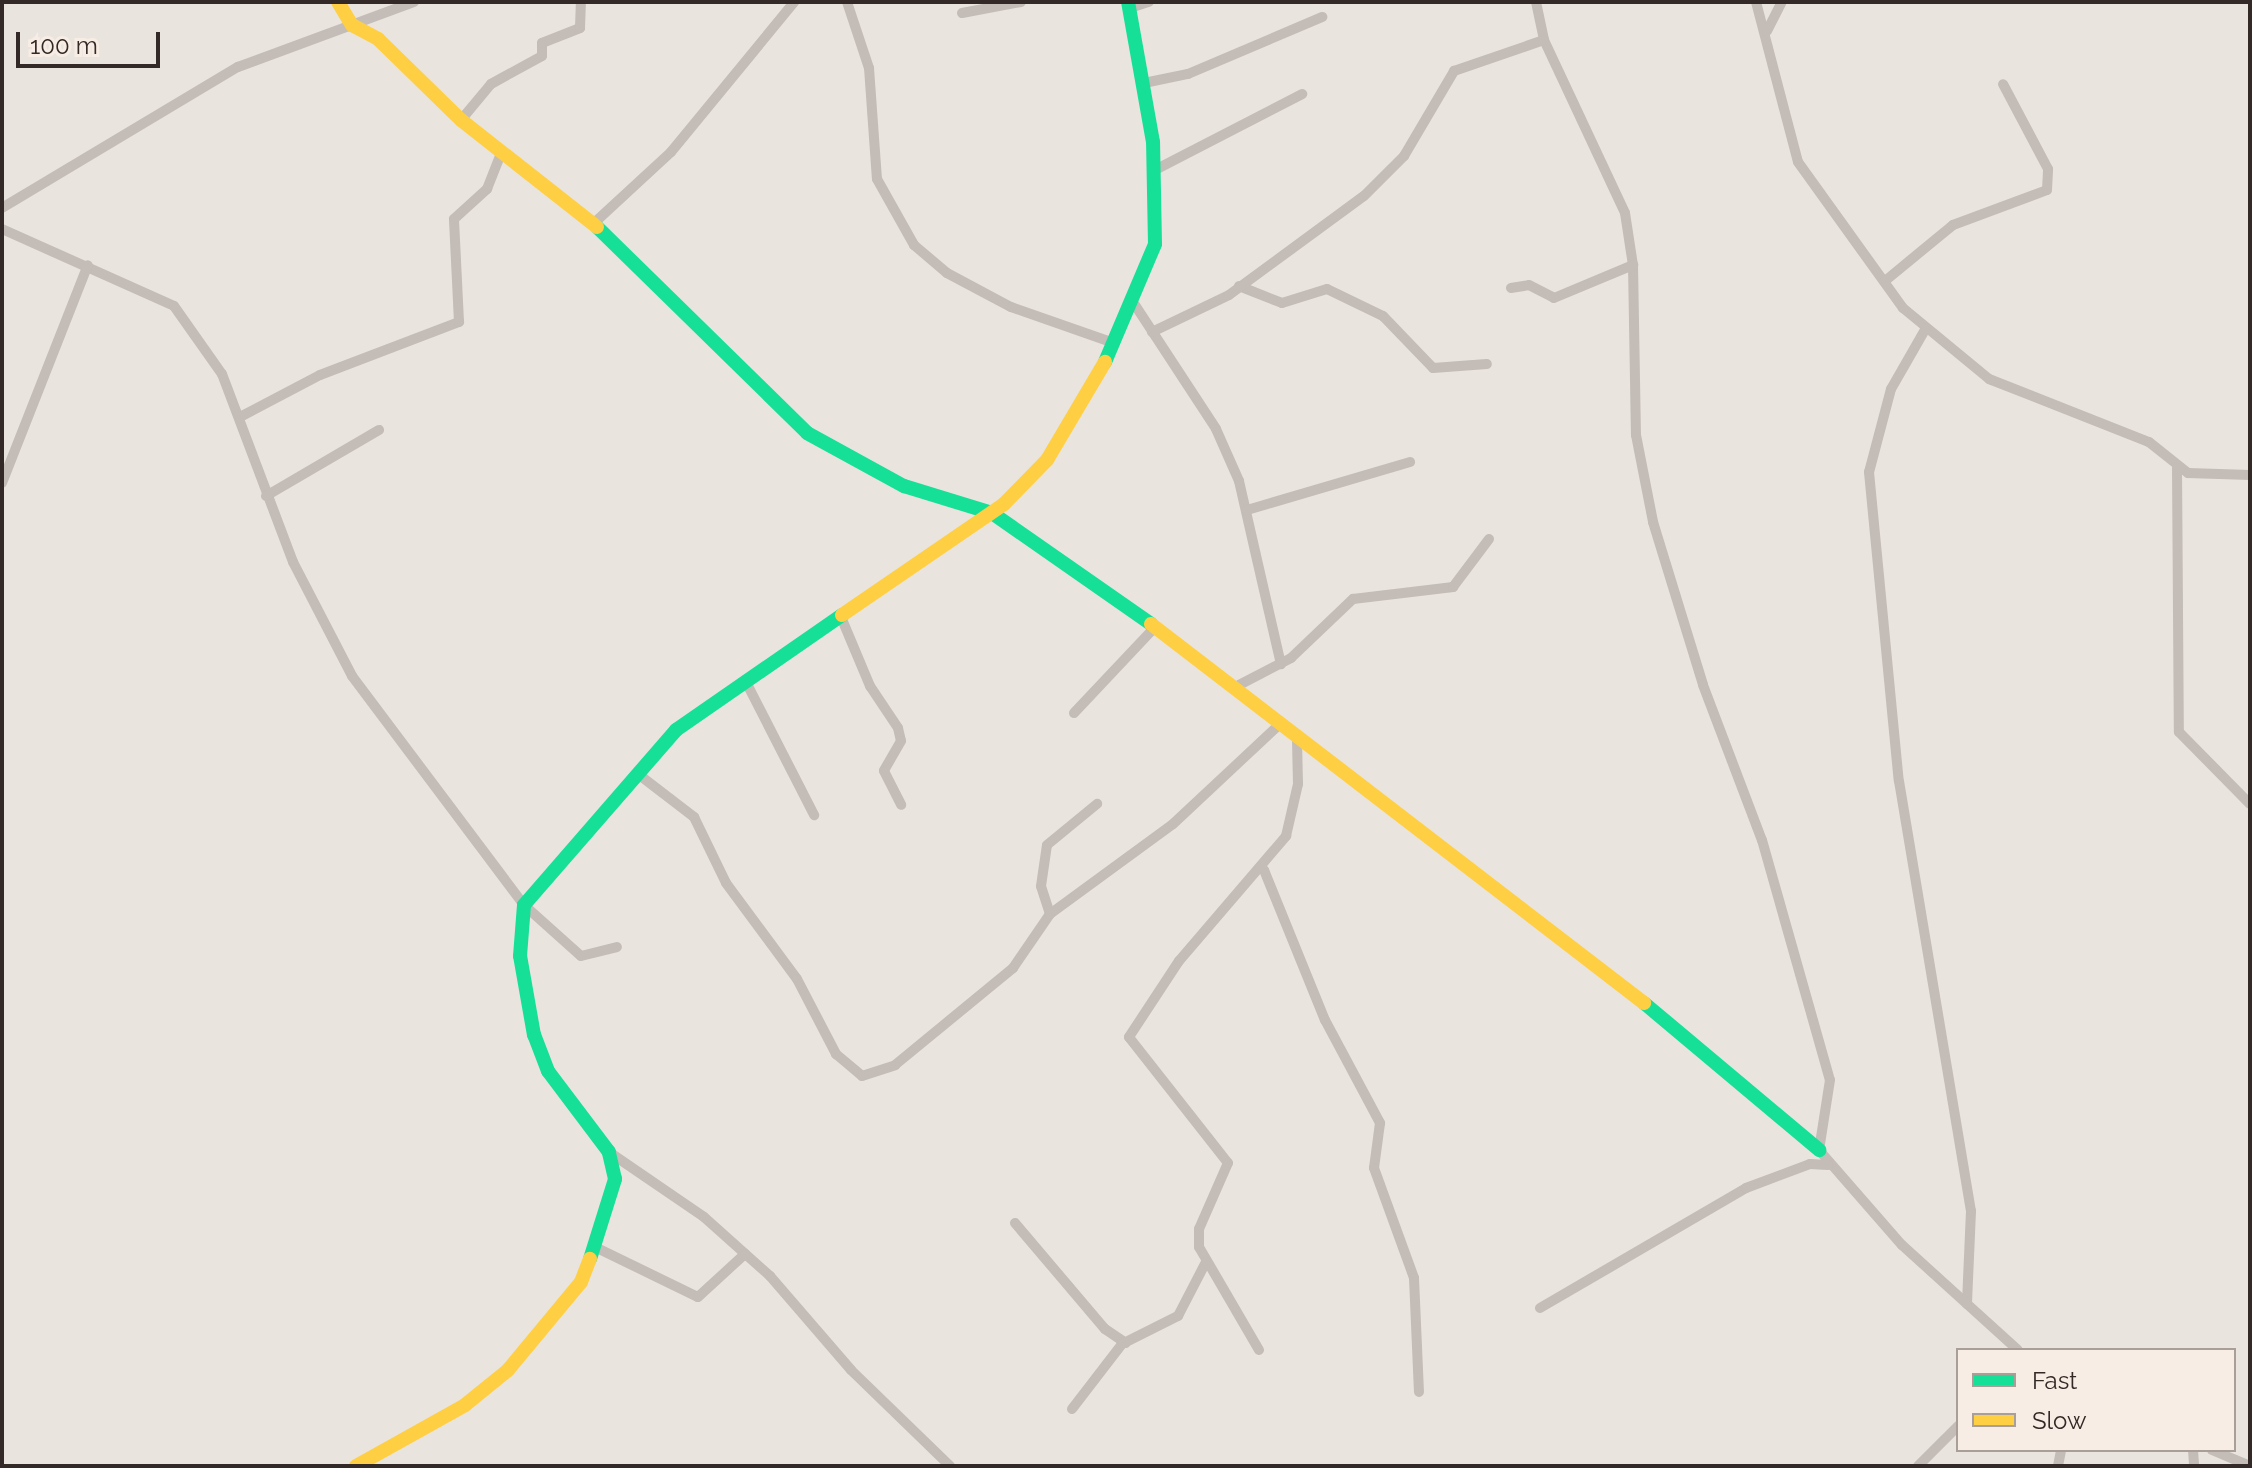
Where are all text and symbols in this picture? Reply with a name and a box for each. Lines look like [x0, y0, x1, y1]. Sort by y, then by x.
scale bar [20, 16, 164, 66]
text: 100 m [30, 31, 98, 60]
legend [1956, 1348, 2236, 1452]
text: Fast [2032, 1366, 2077, 1395]
text: Slow [2032, 1406, 2086, 1435]

